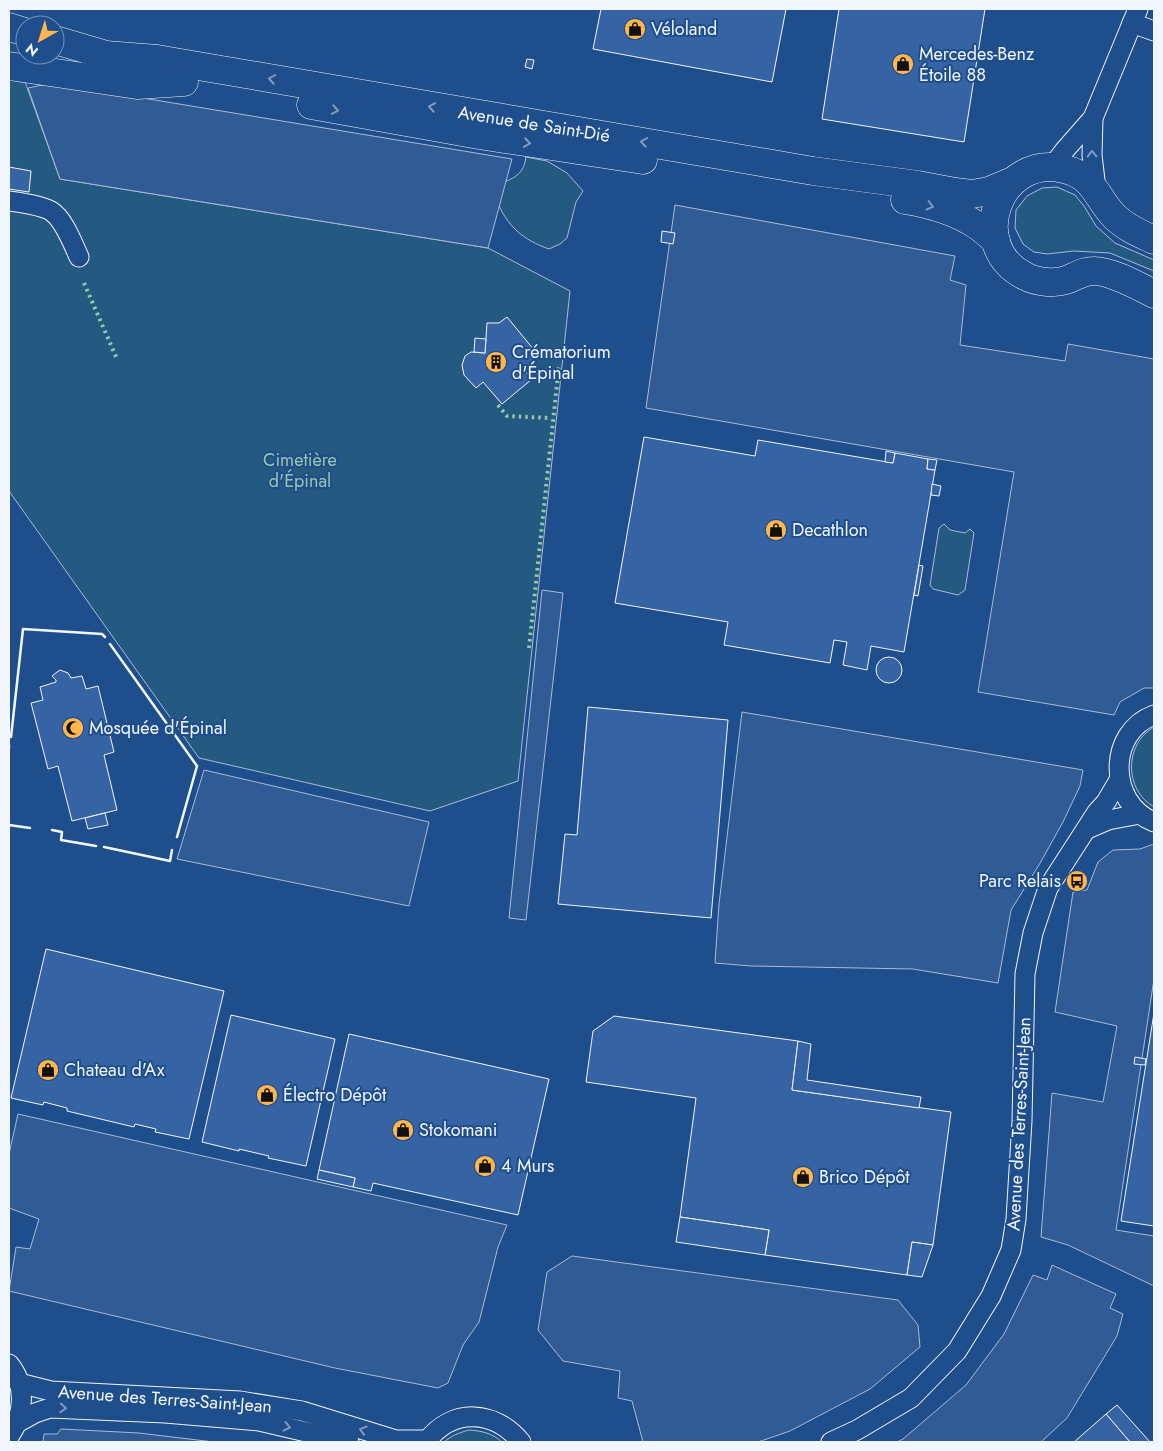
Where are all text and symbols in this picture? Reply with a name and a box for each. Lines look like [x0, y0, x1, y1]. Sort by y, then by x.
north arrow [15, 15, 65, 65]
place label: Véloland [651, 16, 717, 42]
shop icon: Véloland [623, 17, 647, 41]
text: N [21, 39, 42, 61]
place label: Mercedes-Benz Étoile 88 [919, 41, 1035, 88]
shop icon: Mercedes-Benz Étoile 88 [891, 52, 915, 76]
one-way arrow [268, 75, 276, 85]
street label: Avenue de Saint-Dié [456, 99, 612, 149]
one-way arrow [428, 102, 436, 112]
one-way arrow [331, 104, 340, 114]
one-way arrow [523, 137, 532, 147]
one-way arrow [640, 137, 649, 147]
one-way arrow [1087, 150, 1098, 158]
one-way arrow [926, 200, 935, 211]
place label: Crématorium d'Épinal [512, 339, 611, 386]
building icon: Crématorium d'Épinal [484, 350, 508, 374]
park label: Cimetière d'Épinal [263, 447, 337, 494]
place label: Decathlon [792, 517, 868, 543]
shop icon: Decathlon [764, 518, 788, 542]
place label: Mosquée d'Épinal [89, 715, 227, 741]
mosque icon: Mosquée d'Épinal [61, 716, 85, 740]
place label: Parc Relais [979, 868, 1061, 894]
bus stop icon: Parc Relais [1065, 869, 1089, 893]
street label: Avenue des Terres-Saint-Jean [1000, 1016, 1038, 1232]
place label: Chateau d'Ax [64, 1057, 165, 1083]
shop icon: Chateau d'Ax [36, 1058, 60, 1082]
place label: Électro Dépôt [283, 1082, 387, 1108]
shop icon: Électro Dépôt [255, 1083, 279, 1107]
place label: Stokomani [419, 1117, 497, 1143]
shop icon: Stokomani [391, 1118, 415, 1142]
place label: 4 Murs [501, 1153, 554, 1179]
shop icon: 4 Murs [473, 1154, 497, 1178]
place label: Brico Dépôt [819, 1164, 910, 1190]
shop icon: Brico Dépôt [791, 1165, 815, 1189]
street label: Avenue des Terres-Saint-Jean [57, 1379, 273, 1419]
one-way arrow [59, 1403, 67, 1414]
one-way arrow [283, 1421, 292, 1432]
one-way arrow [359, 1425, 367, 1435]

